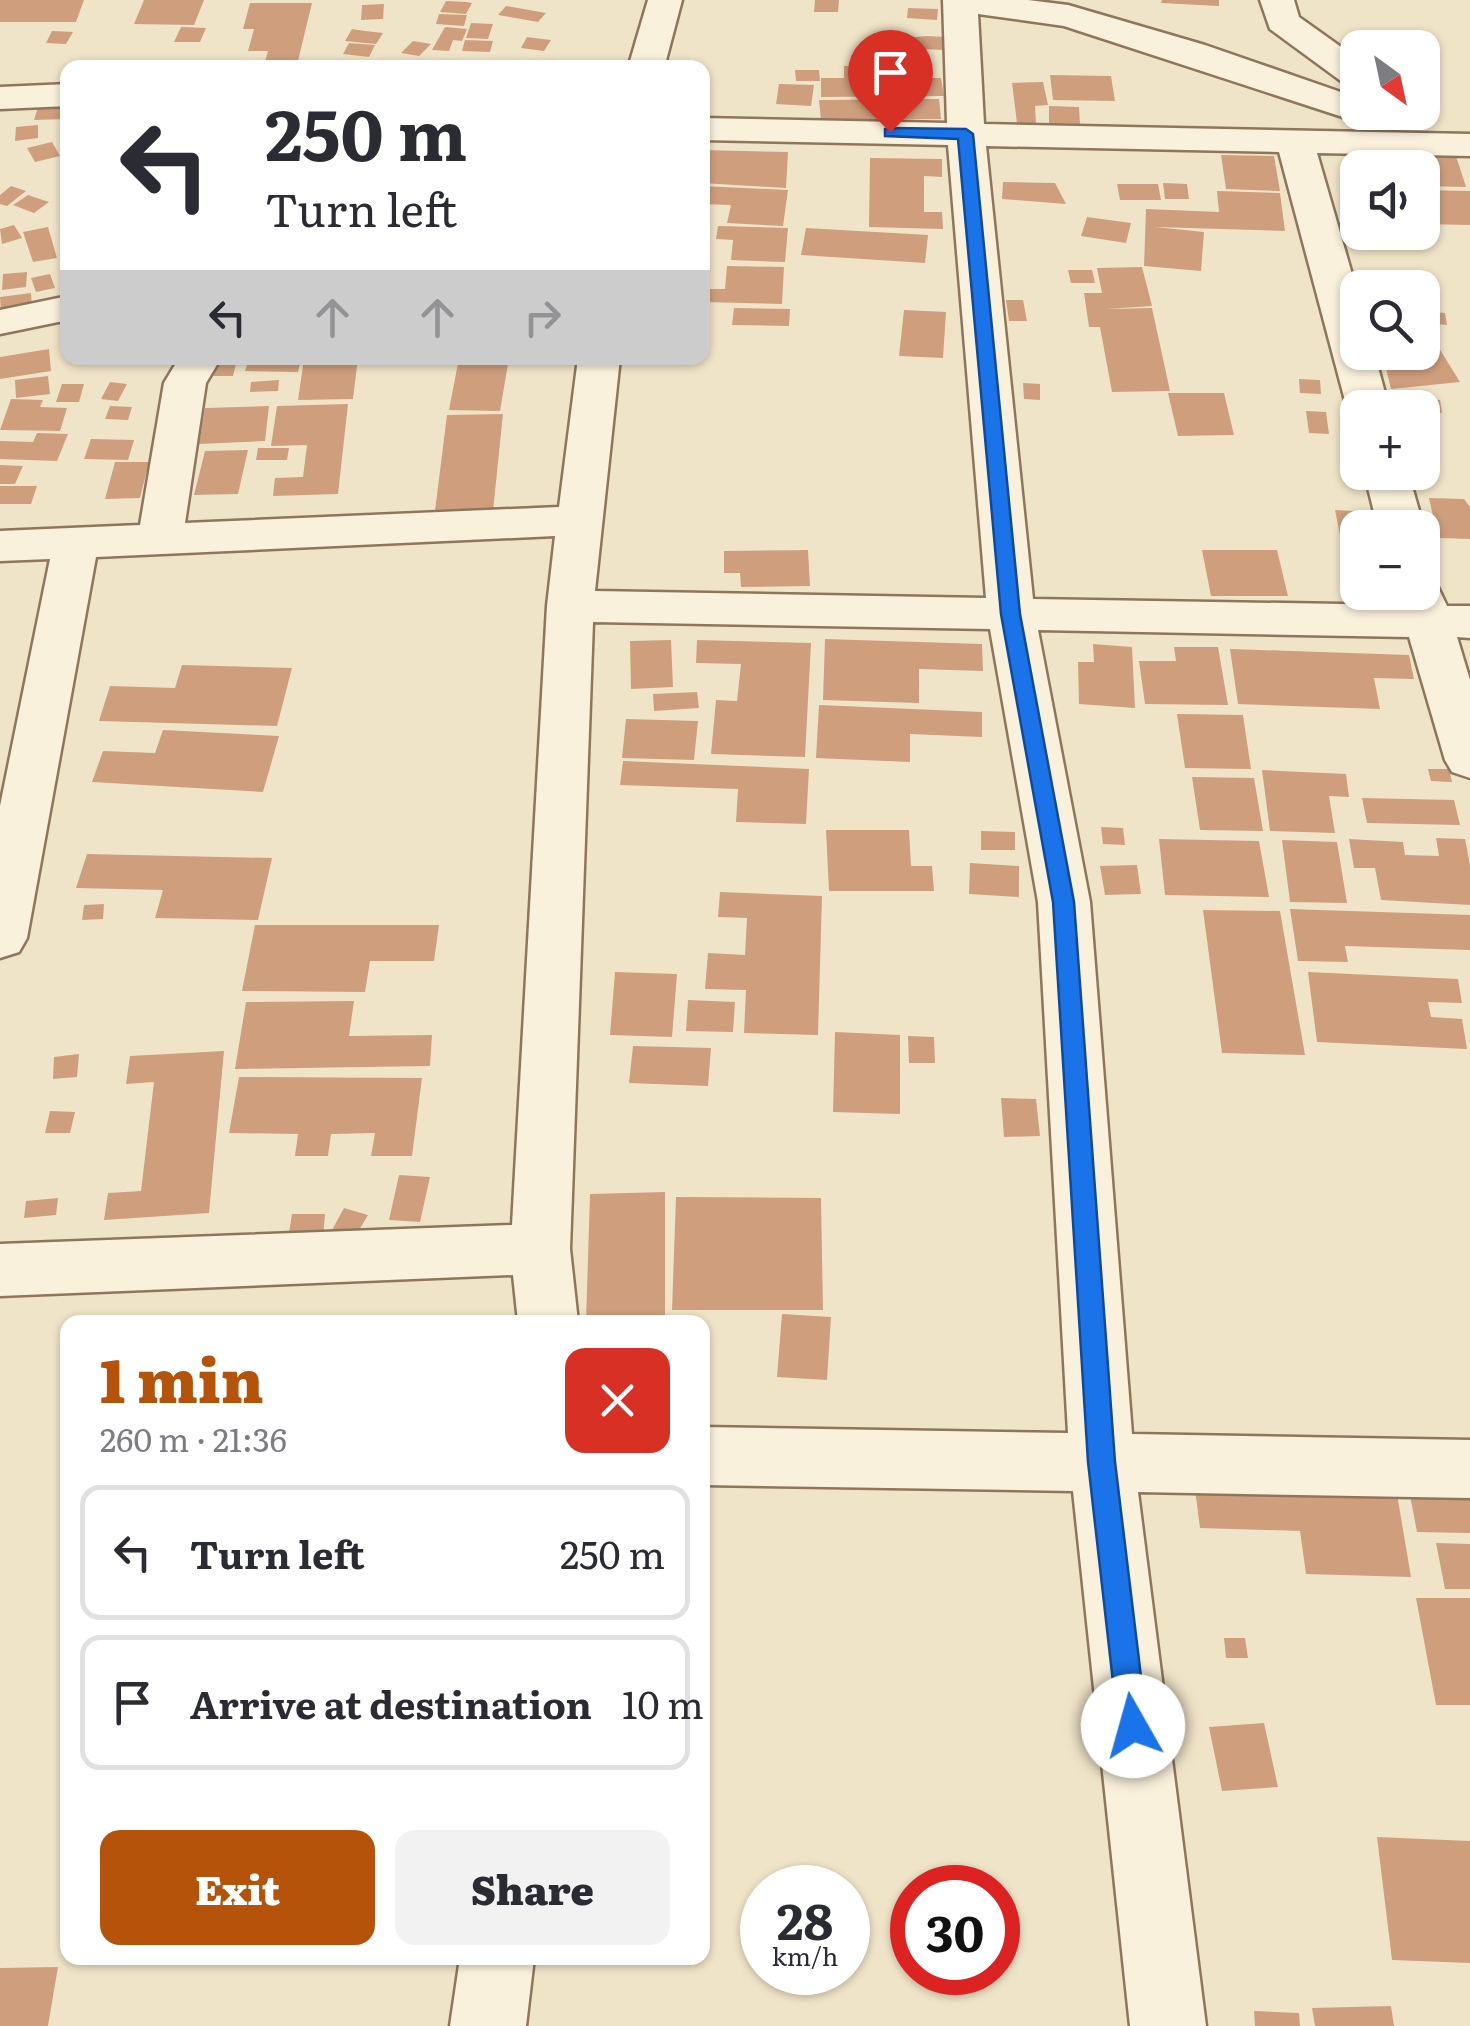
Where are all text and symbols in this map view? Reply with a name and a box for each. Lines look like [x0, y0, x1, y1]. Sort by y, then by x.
pin [848, 30, 933, 133]
north arrow [1340, 30, 1440, 130]
map controls [1340, 30, 1440, 610]
icon: arrive [863, 45, 918, 100]
text: 250 m [265, 79, 467, 183]
icon: left [100, 100, 230, 230]
button: sound [1340, 150, 1440, 250]
text: Turn left [265, 174, 457, 241]
button: search [1340, 270, 1440, 370]
icon: left [200, 290, 255, 345]
icon: ahead [305, 290, 360, 345]
icon: ahead [410, 290, 465, 345]
icon: right [515, 290, 570, 345]
button: + [1340, 390, 1440, 490]
button: − [1340, 510, 1440, 610]
text: 1 min [100, 1332, 264, 1421]
button: close [565, 1348, 670, 1453]
text: 260 m · 21:36 [100, 1414, 287, 1462]
text: Turn left [190, 1524, 365, 1581]
text: 250 m [560, 1524, 665, 1581]
icon: left [105, 1525, 160, 1580]
text: Arrive at destination [190, 1674, 592, 1731]
text: 10 m [622, 1674, 704, 1731]
position arrow [1081, 1674, 1185, 1778]
icon: arrive [105, 1675, 160, 1730]
button: Exit [100, 1830, 375, 1945]
button: Share [395, 1830, 670, 1945]
speed limit sign: 30 [890, 1865, 1020, 1995]
text: 28 [777, 1881, 833, 1955]
text: km/h [772, 1937, 838, 1974]

